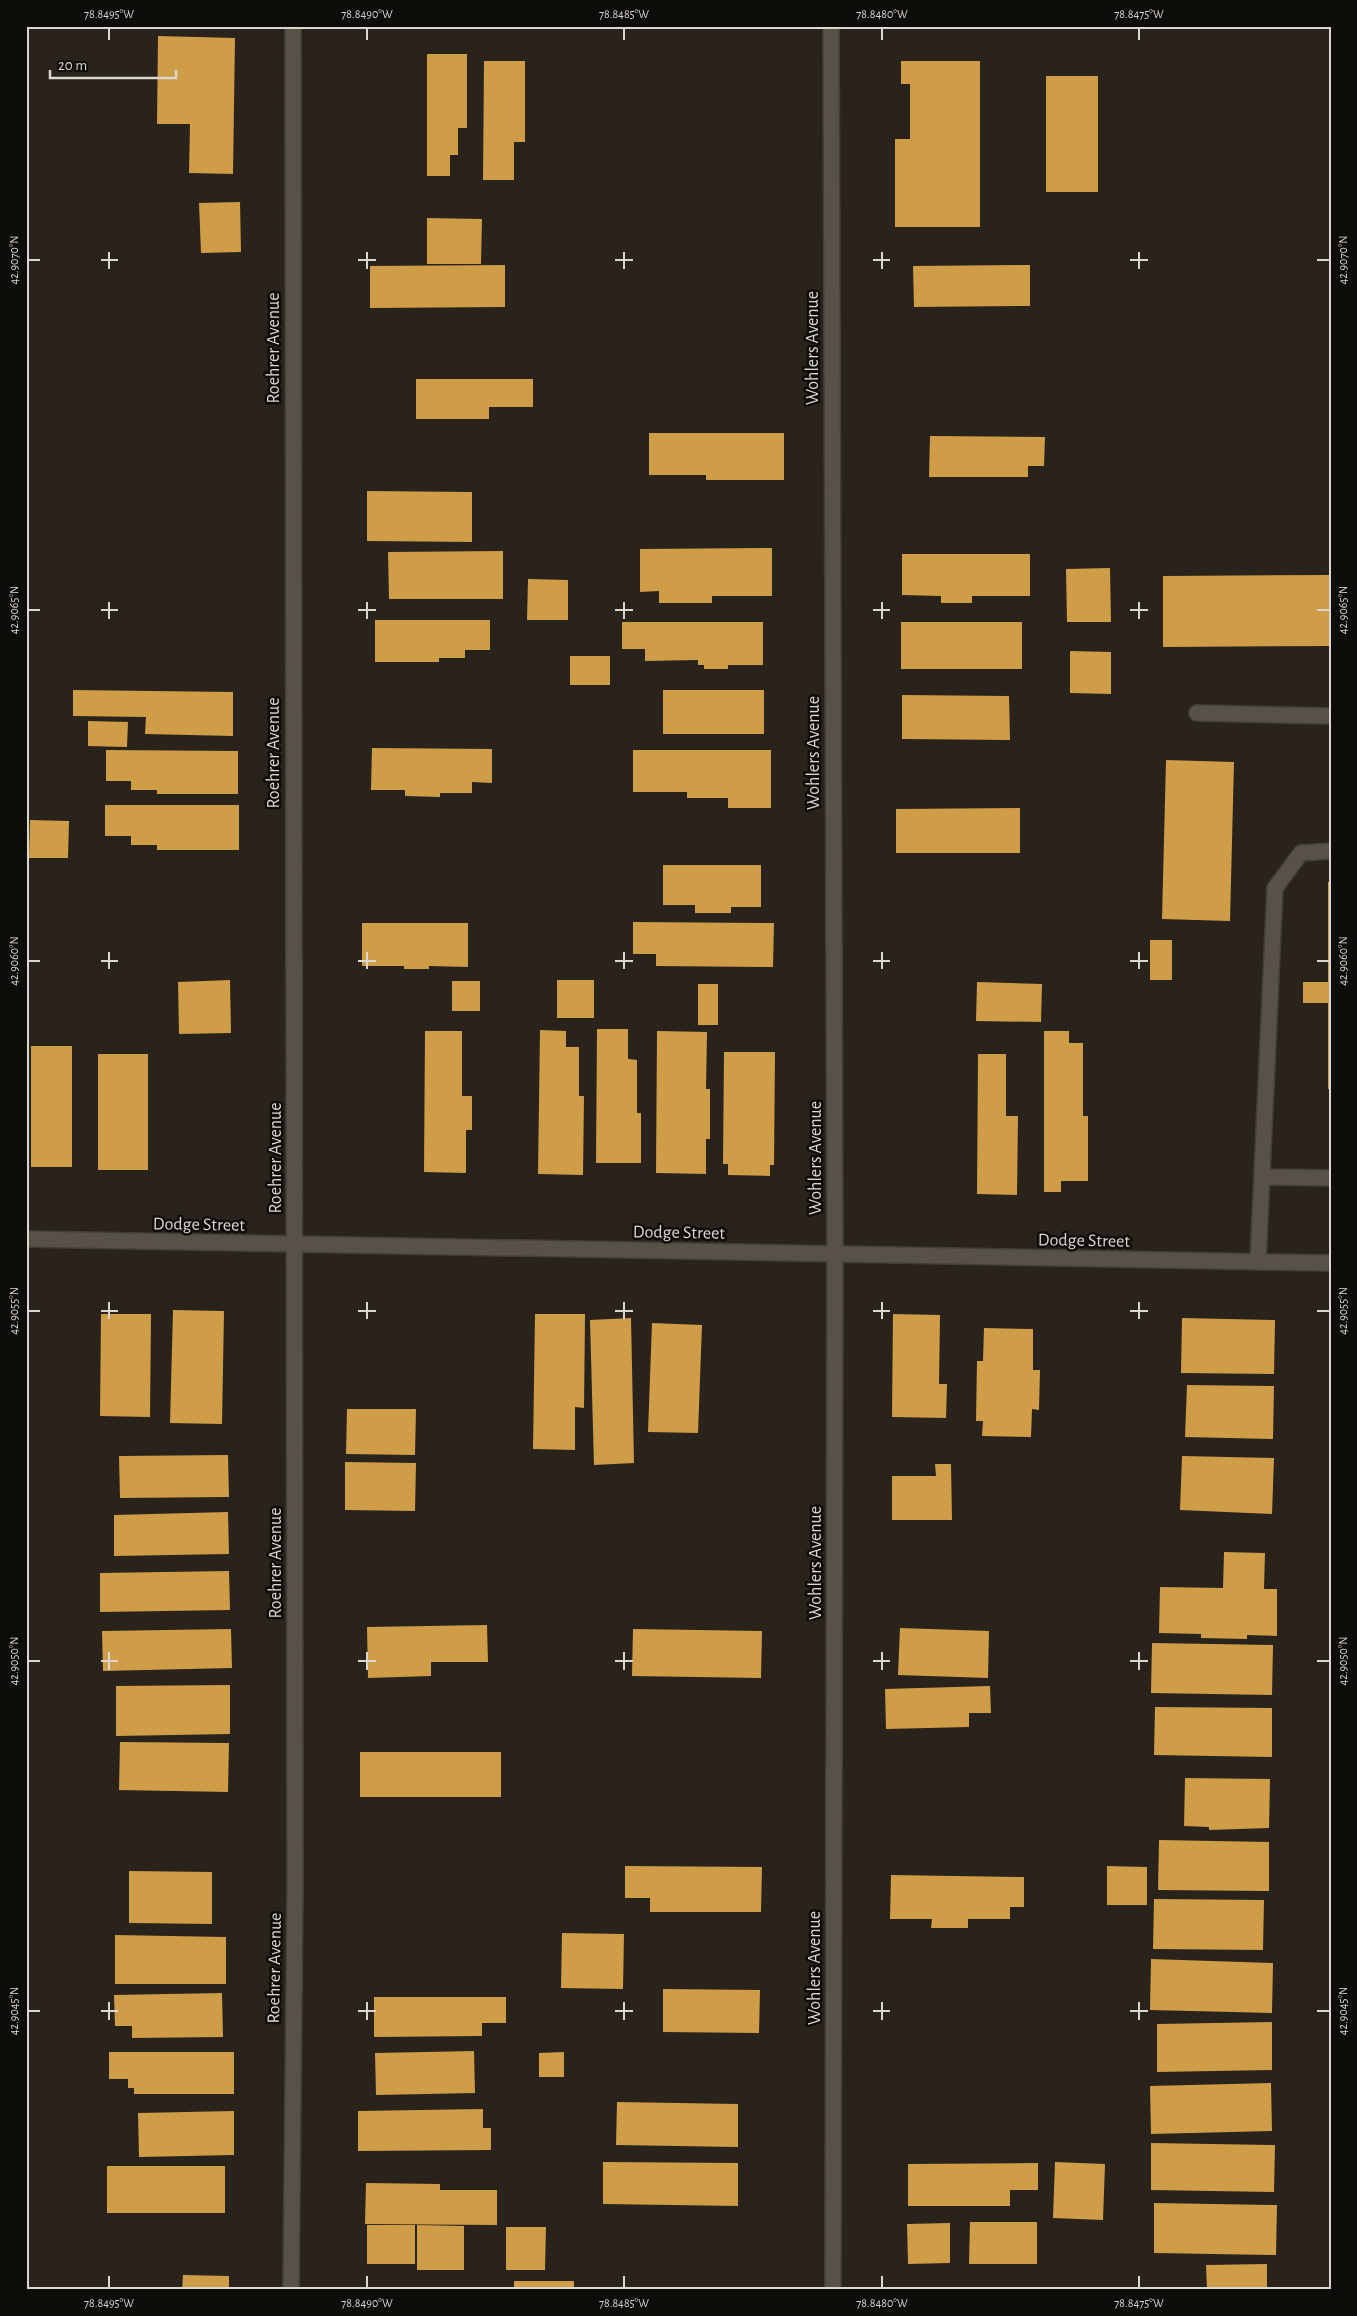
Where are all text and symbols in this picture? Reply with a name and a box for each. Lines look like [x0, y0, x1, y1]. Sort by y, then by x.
text: 78.8495°W [84, 8, 134, 20]
text: 78.8490°W [341, 8, 393, 20]
text: 78.8485°W [599, 8, 649, 20]
text: 78.8480°W [856, 8, 908, 20]
text: 78.8475°W [1114, 8, 1164, 20]
scale bar [50, 48, 176, 80]
text: 20 m [58, 58, 87, 73]
text: 42.9070°N [8, 235, 20, 285]
text: 42.9070°N [1337, 235, 1349, 285]
street label: Wohlers Avenue [804, 291, 822, 405]
street label: Roehrer Avenue [265, 292, 283, 404]
text: 42.9065°N [8, 586, 20, 634]
text: 42.9065°N [1337, 586, 1349, 634]
street label: Wohlers Avenue [805, 696, 823, 810]
street label: Roehrer Avenue [265, 697, 283, 809]
text: 42.9060°N [8, 936, 20, 986]
text: 42.9060°N [1337, 936, 1349, 986]
street label: Wohlers Avenue [807, 1101, 825, 1215]
street label: Roehrer Avenue [267, 1102, 285, 1214]
street label: Dodge Street [153, 1215, 246, 1235]
street label: Dodge Street [633, 1223, 726, 1243]
street label: Dodge Street [1038, 1231, 1131, 1251]
text: 42.9055°N [8, 1287, 20, 1335]
text: 42.9055°N [1337, 1287, 1349, 1335]
street label: Wohlers Avenue [807, 1506, 825, 1620]
street label: Roehrer Avenue [267, 1507, 285, 1619]
text: 42.9050°N [8, 1636, 20, 1686]
text: 42.9050°N [1337, 1636, 1349, 1686]
street label: Wohlers Avenue [806, 1911, 824, 2025]
street label: Roehrer Avenue [265, 1912, 285, 2024]
text: 42.9045°N [8, 1987, 20, 2035]
text: 42.9045°N [1337, 1987, 1349, 2035]
text: 78.8495°W [84, 2297, 134, 2309]
text: 78.8490°W [341, 2297, 393, 2309]
text: 78.8485°W [599, 2297, 649, 2309]
text: 78.8480°W [856, 2297, 908, 2309]
text: 78.8475°W [1114, 2297, 1164, 2309]

